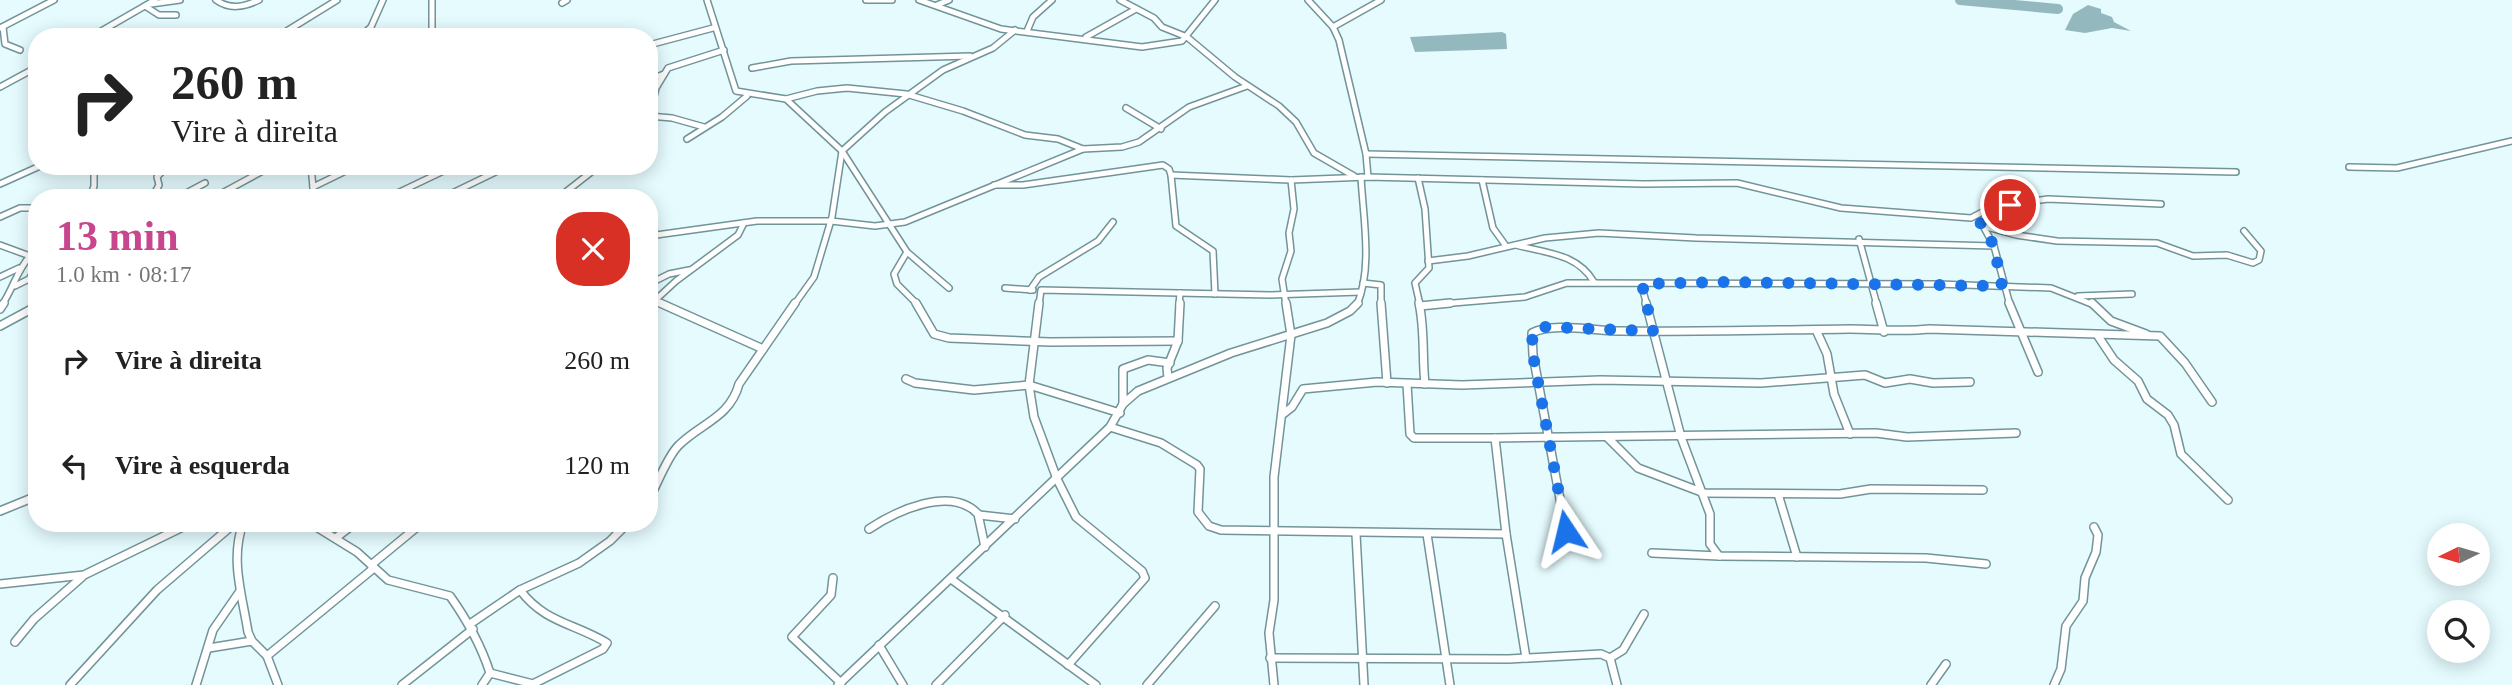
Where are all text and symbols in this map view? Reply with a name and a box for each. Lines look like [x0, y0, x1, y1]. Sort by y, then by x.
text: 260 m [171, 55, 298, 110]
icon: right [56, 56, 147, 147]
text: Vire à direita [171, 113, 338, 149]
pin [1980, 175, 2040, 235]
icon: arrive [1991, 186, 2029, 224]
button: close [556, 212, 630, 286]
text: 13 min [56, 213, 179, 259]
text: 1.0 km · 08:17 [56, 262, 191, 287]
icon: right [56, 342, 94, 380]
text: Vire à direita [115, 346, 262, 375]
text: 260 m [564, 346, 630, 375]
icon: left [56, 447, 94, 485]
text: Vire à esquerda [115, 451, 290, 480]
text: 120 m [564, 451, 630, 480]
position arrow [1529, 494, 1603, 568]
north arrow [2427, 523, 2490, 586]
map controls [2427, 523, 2490, 663]
button: search [2427, 600, 2490, 663]

